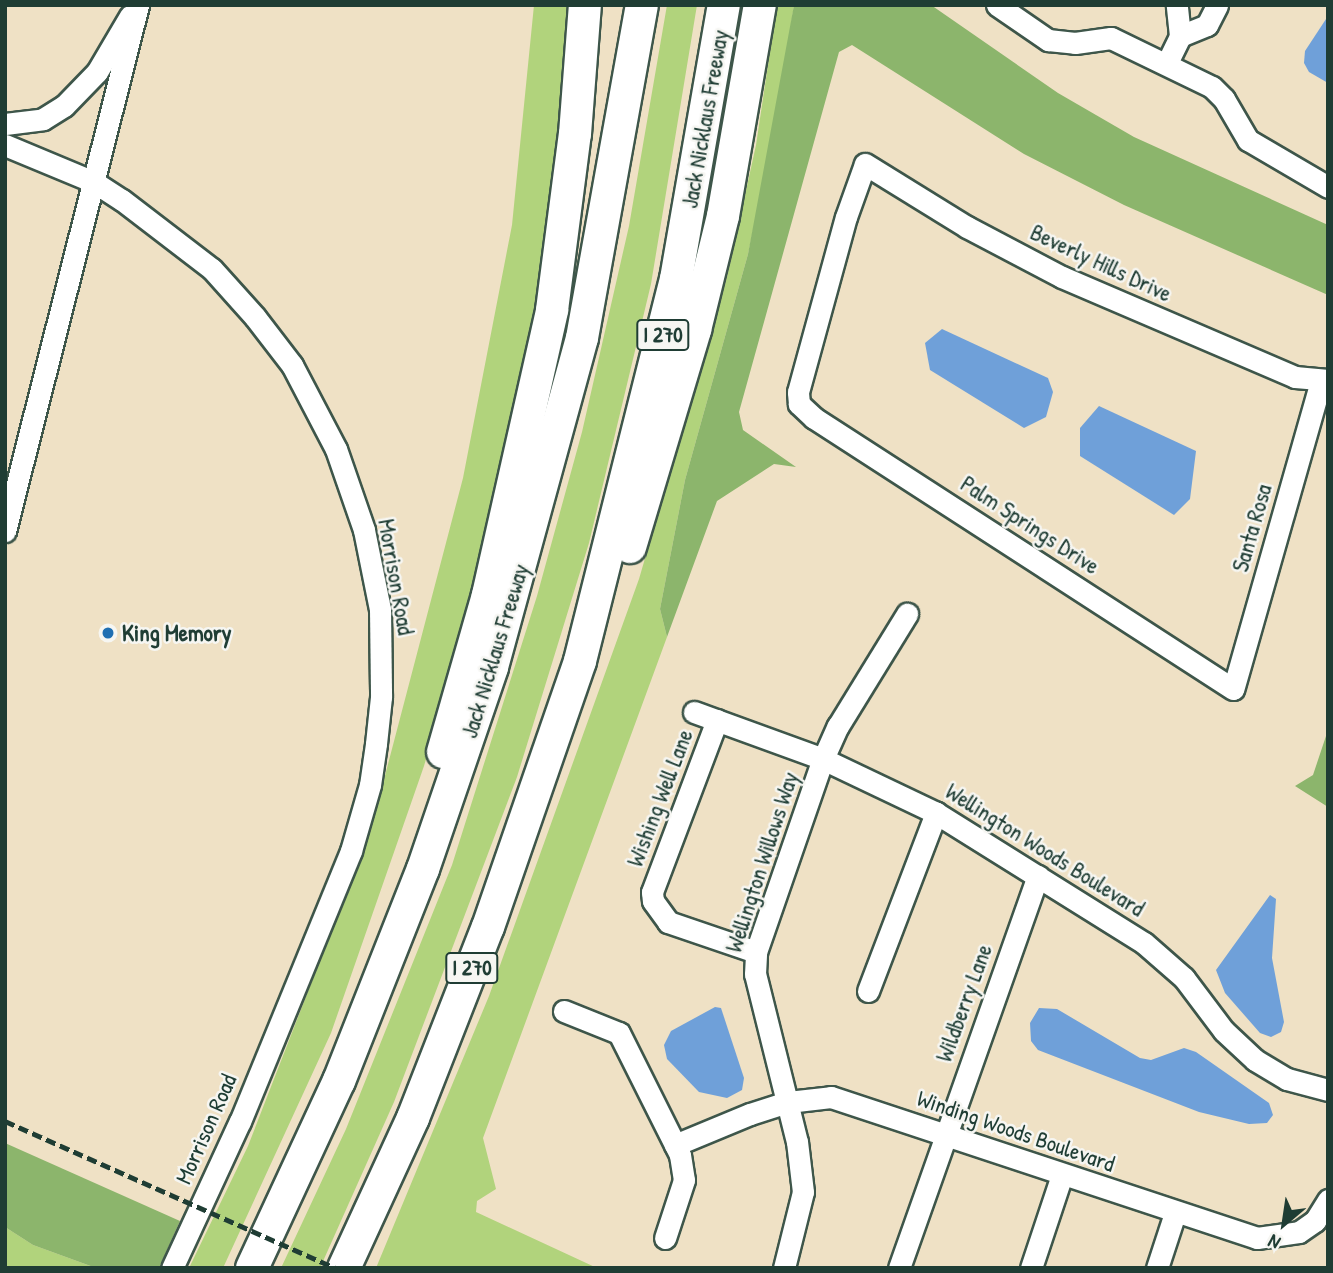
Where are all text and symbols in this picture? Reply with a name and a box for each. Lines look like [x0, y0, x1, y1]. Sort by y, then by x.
street label: Jack Nicklaus Freeway [676, 28, 734, 210]
street label: Beverly Hills Drive [1026, 218, 1176, 308]
road number: I 270 [635, 318, 691, 352]
street label: Palm Springs Drive [956, 470, 1104, 580]
street label: Santa Rosa [1226, 481, 1278, 575]
street label: Morrison Road [372, 517, 420, 637]
street label: Jack Nicklaus Freeway [455, 561, 535, 741]
place label: King Memory [122, 619, 231, 647]
marker: King Memory [100, 625, 116, 641]
street label: Wishing Well Lane [621, 726, 699, 870]
street label: Wellington Willows Way [720, 768, 804, 956]
street label: Wellington Woods Boulevard [941, 778, 1149, 922]
street label: Wildberry Lane [930, 941, 998, 1065]
road number: I 270 [444, 950, 500, 986]
street label: Morrison Road [170, 1070, 242, 1188]
street label: Winding Woods Boulevard [914, 1084, 1118, 1178]
north arrow [1249, 1189, 1319, 1259]
text: N [1263, 1229, 1285, 1256]

